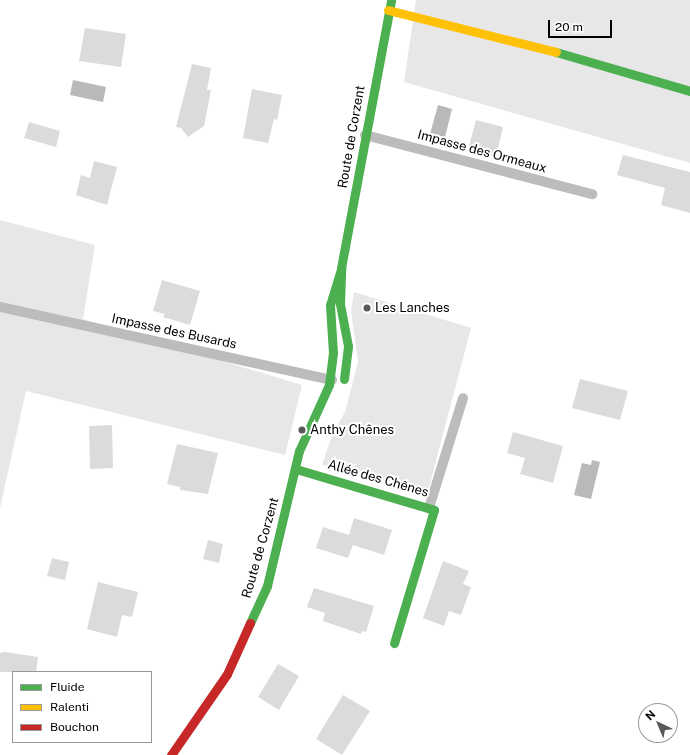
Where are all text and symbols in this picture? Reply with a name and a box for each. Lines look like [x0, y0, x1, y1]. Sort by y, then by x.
scale bar [550, 12, 614, 38]
text: 20 m [555, 20, 583, 34]
street label: Route de Corzent [335, 84, 369, 190]
street label: Impasse des Ormeaux [416, 127, 548, 177]
place label: Les Lanches [375, 300, 450, 316]
marker: Les Lanches [362, 303, 372, 313]
street label: Impasse des Busards [110, 311, 238, 353]
place label: Anthy Chênes [310, 422, 394, 438]
marker: Anthy Chênes [297, 425, 307, 435]
street label: Allée des Chênes [326, 457, 430, 501]
street label: Route de Corzent [239, 496, 283, 600]
legend [12, 671, 152, 743]
text: Fluide [50, 680, 85, 694]
text: Ralenti [50, 700, 89, 714]
north arrow [638, 703, 678, 743]
text: N [643, 708, 658, 722]
text: Bouchon [50, 720, 99, 734]

